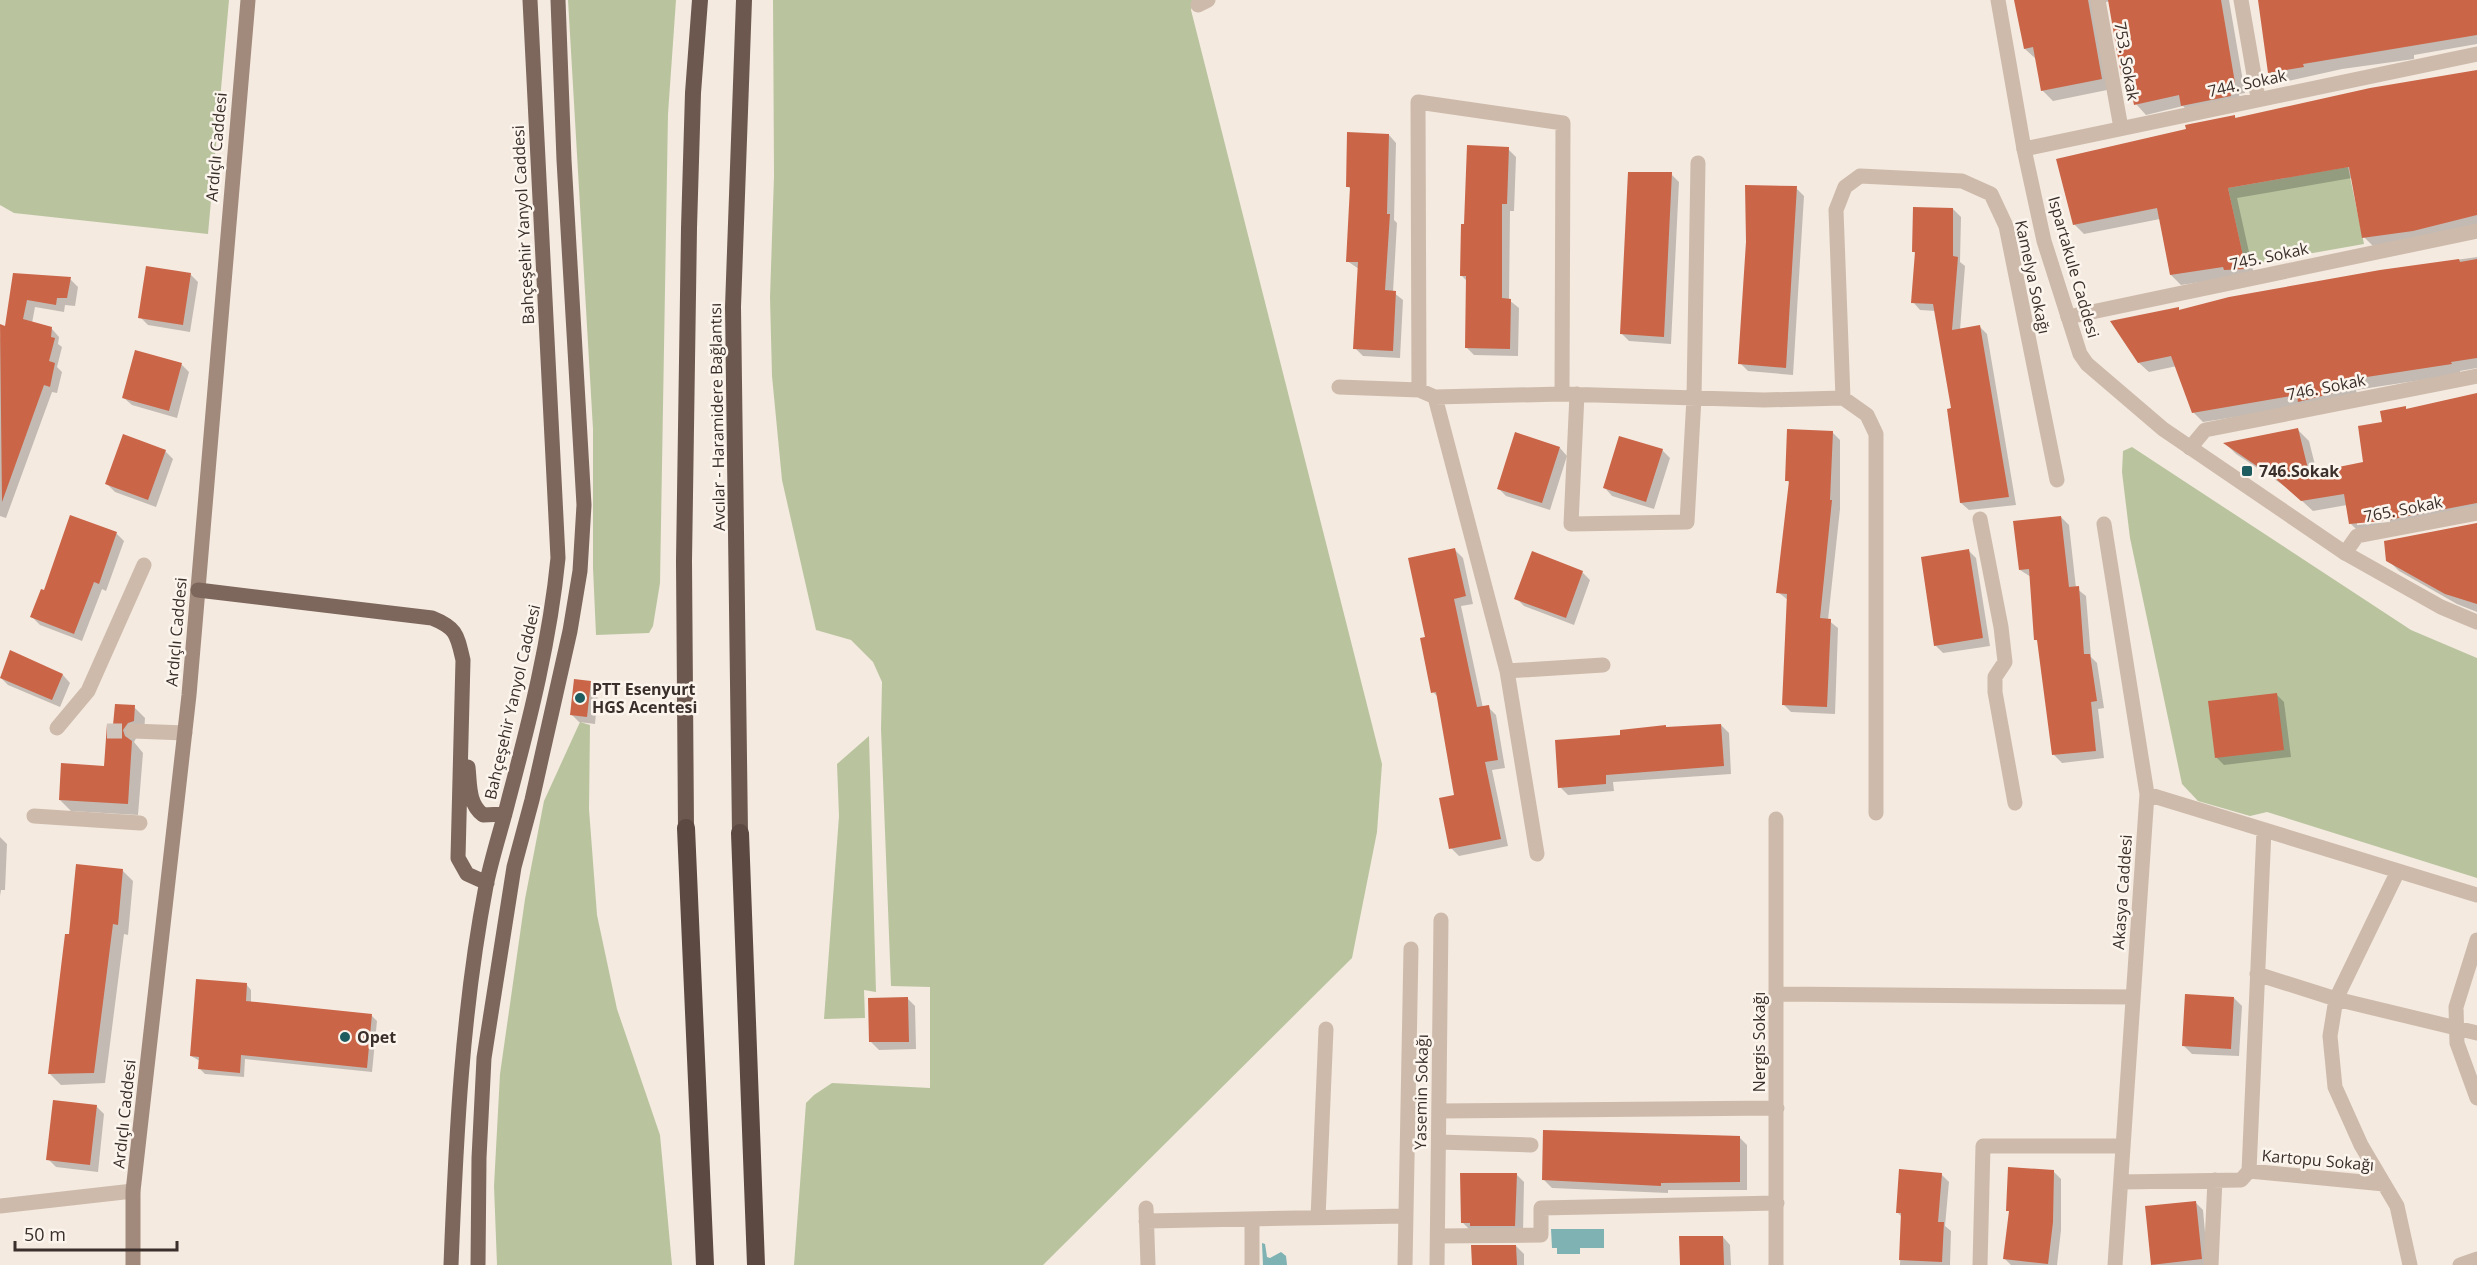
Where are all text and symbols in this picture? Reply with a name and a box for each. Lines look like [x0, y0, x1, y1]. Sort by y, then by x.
street label: 753. Sokak [2109, 20, 2145, 103]
street label: 744. Sokak [2206, 64, 2289, 102]
street label: Ardıçlı Caddesi [200, 91, 232, 203]
street label: Bahçeşehir Yanyol Caddesi [507, 125, 539, 325]
street label: Ispartakule Caddesi [2043, 194, 2105, 340]
street label: Kamelya Sokağı [2010, 218, 2056, 336]
street label: 745. Sokak [2228, 237, 2311, 275]
street label: Avcılar - Haramidere Bağlantısı [704, 303, 730, 531]
street label: 746. Sokak [2285, 368, 2368, 405]
place label: 746.Sokak [2259, 460, 2339, 482]
marker: 746.Sokak [2240, 464, 2254, 478]
street label: 765. Sokak [2362, 490, 2445, 527]
street label: Ardıçlı Caddesi [160, 576, 192, 688]
street label: Bahçeşehir Yanyol Caddesi [479, 602, 545, 802]
place label: PTT Esenyurt HGS Acentesi [592, 678, 697, 718]
marker: PTT Esenyurt HGS Acentesi [573, 691, 587, 705]
street label: Akasya Caddesi [2107, 834, 2137, 950]
street label: Nergis Sokağı [1748, 992, 1770, 1092]
place label: Opet [357, 1026, 396, 1048]
marker: Opet [338, 1030, 352, 1044]
street label: Yasemin Sokağı [1409, 1034, 1433, 1150]
street label: Ardıçlı Caddesi [107, 1058, 141, 1170]
street label: Kartopu Sokağı [2261, 1144, 2375, 1176]
scale bar [15, 1214, 177, 1252]
text: 50 m [24, 1222, 66, 1246]

